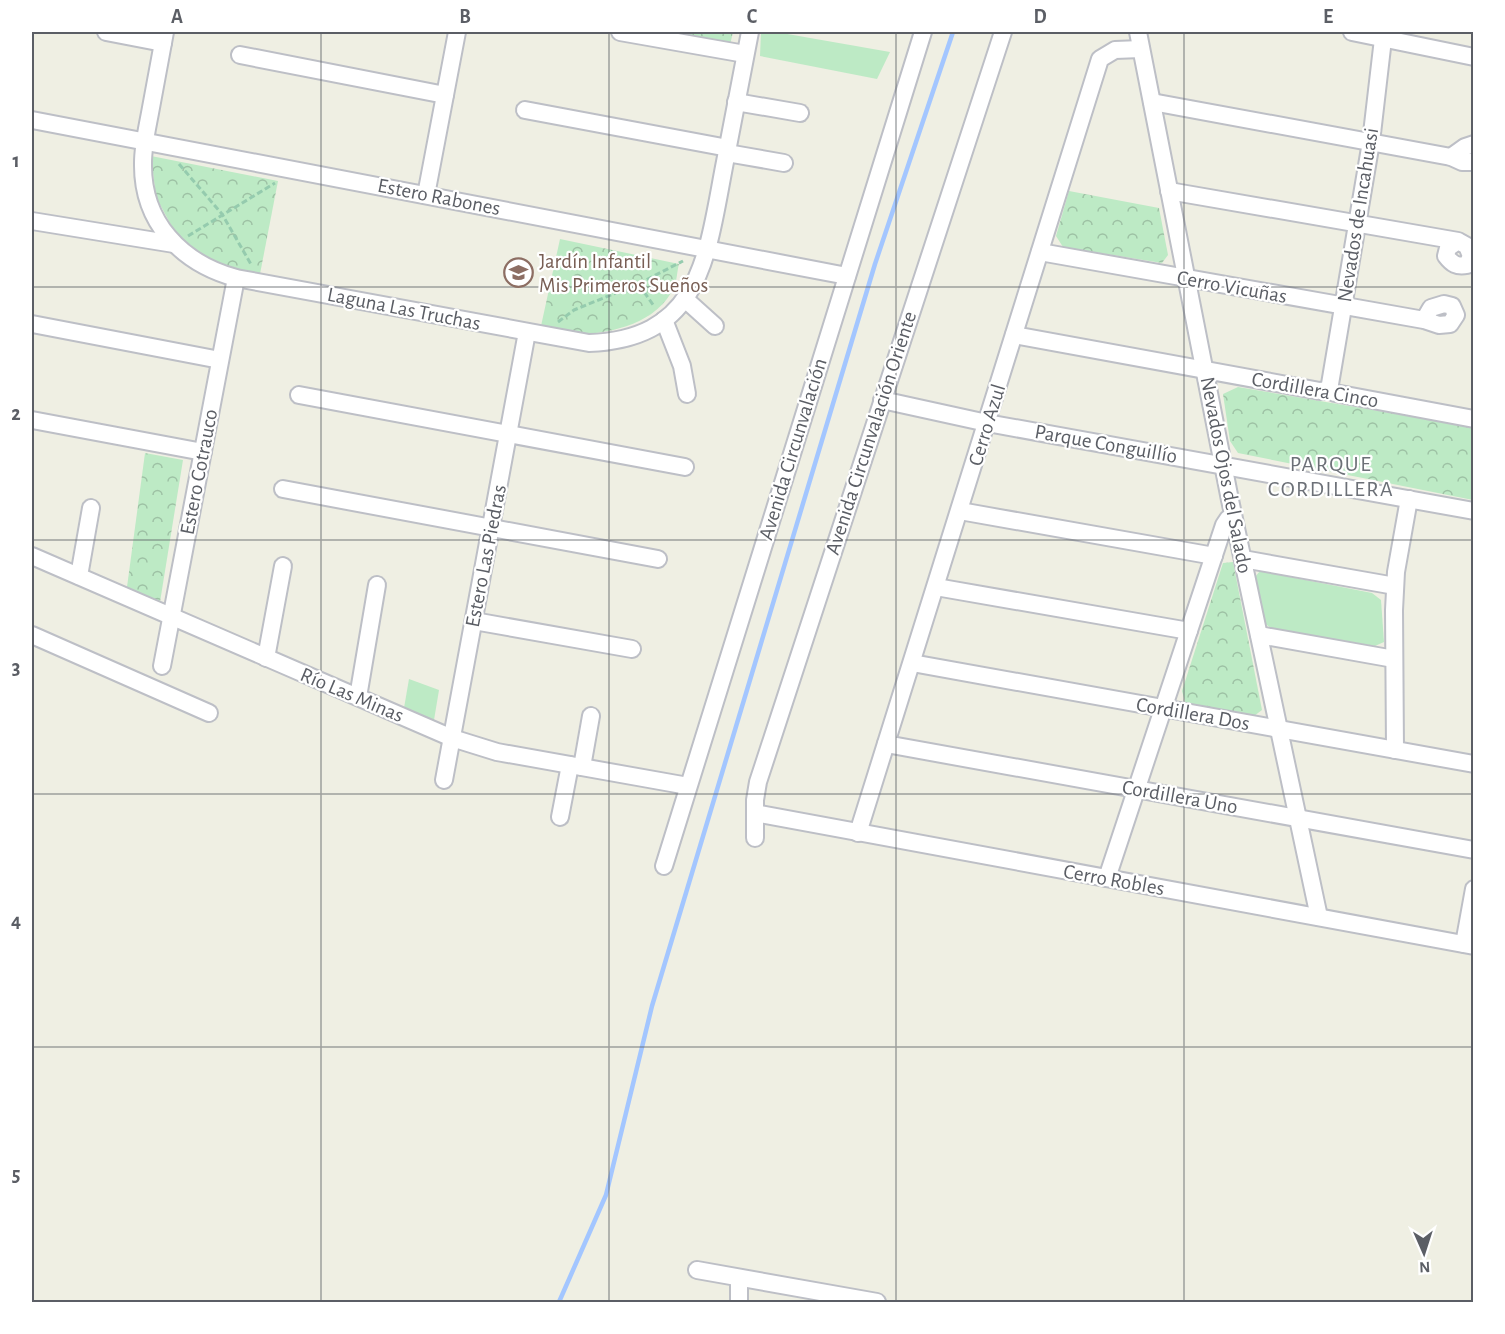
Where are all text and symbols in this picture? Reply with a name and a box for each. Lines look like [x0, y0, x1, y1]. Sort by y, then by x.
text: A [171, 7, 183, 27]
text: B [459, 7, 471, 27]
text: C [747, 7, 758, 27]
text: D [1033, 7, 1047, 27]
text: E [1323, 7, 1333, 27]
street label: Nevados de Incahuasi [1334, 126, 1382, 304]
text: 1 [12, 151, 20, 171]
street label: Estero Rabones [376, 175, 502, 219]
place label: Jardín Infantil Mis Primeros Sueños [539, 251, 708, 296]
school or university icon: Jardín Infantil Mis Primeros Sueños [502, 257, 534, 289]
street label: Cerro Vicuñas [1175, 267, 1289, 307]
street label: Laguna Las Truchas [326, 284, 482, 334]
street label: Avenida Circunvalación Oriente [822, 309, 920, 557]
street label: Avenida Circunvalación [755, 356, 831, 542]
street label: Cordillera Cinco [1250, 369, 1380, 411]
street label: Nevados Ojos del Salado [1197, 375, 1255, 575]
street label: Cerro Azul [965, 382, 1009, 468]
text: 2 [11, 404, 21, 424]
street label: Estero Cotrauco [177, 407, 221, 537]
street label: Parque Conguillío [1033, 421, 1179, 467]
district label: PARQUE CORDILLERA [1268, 453, 1394, 500]
street label: Estero Las Piedras [462, 483, 510, 629]
text: 3 [12, 658, 20, 678]
street label: Río Las Minas [297, 664, 407, 726]
street label: Cordillera Dos [1135, 694, 1251, 734]
street label: Cordillera Uno [1121, 777, 1239, 817]
street label: Cerro Robles [1062, 861, 1166, 899]
text: 4 [11, 911, 21, 931]
text: 5 [12, 1165, 20, 1185]
north arrow [1394, 1223, 1454, 1283]
text: N [1419, 1259, 1431, 1275]

